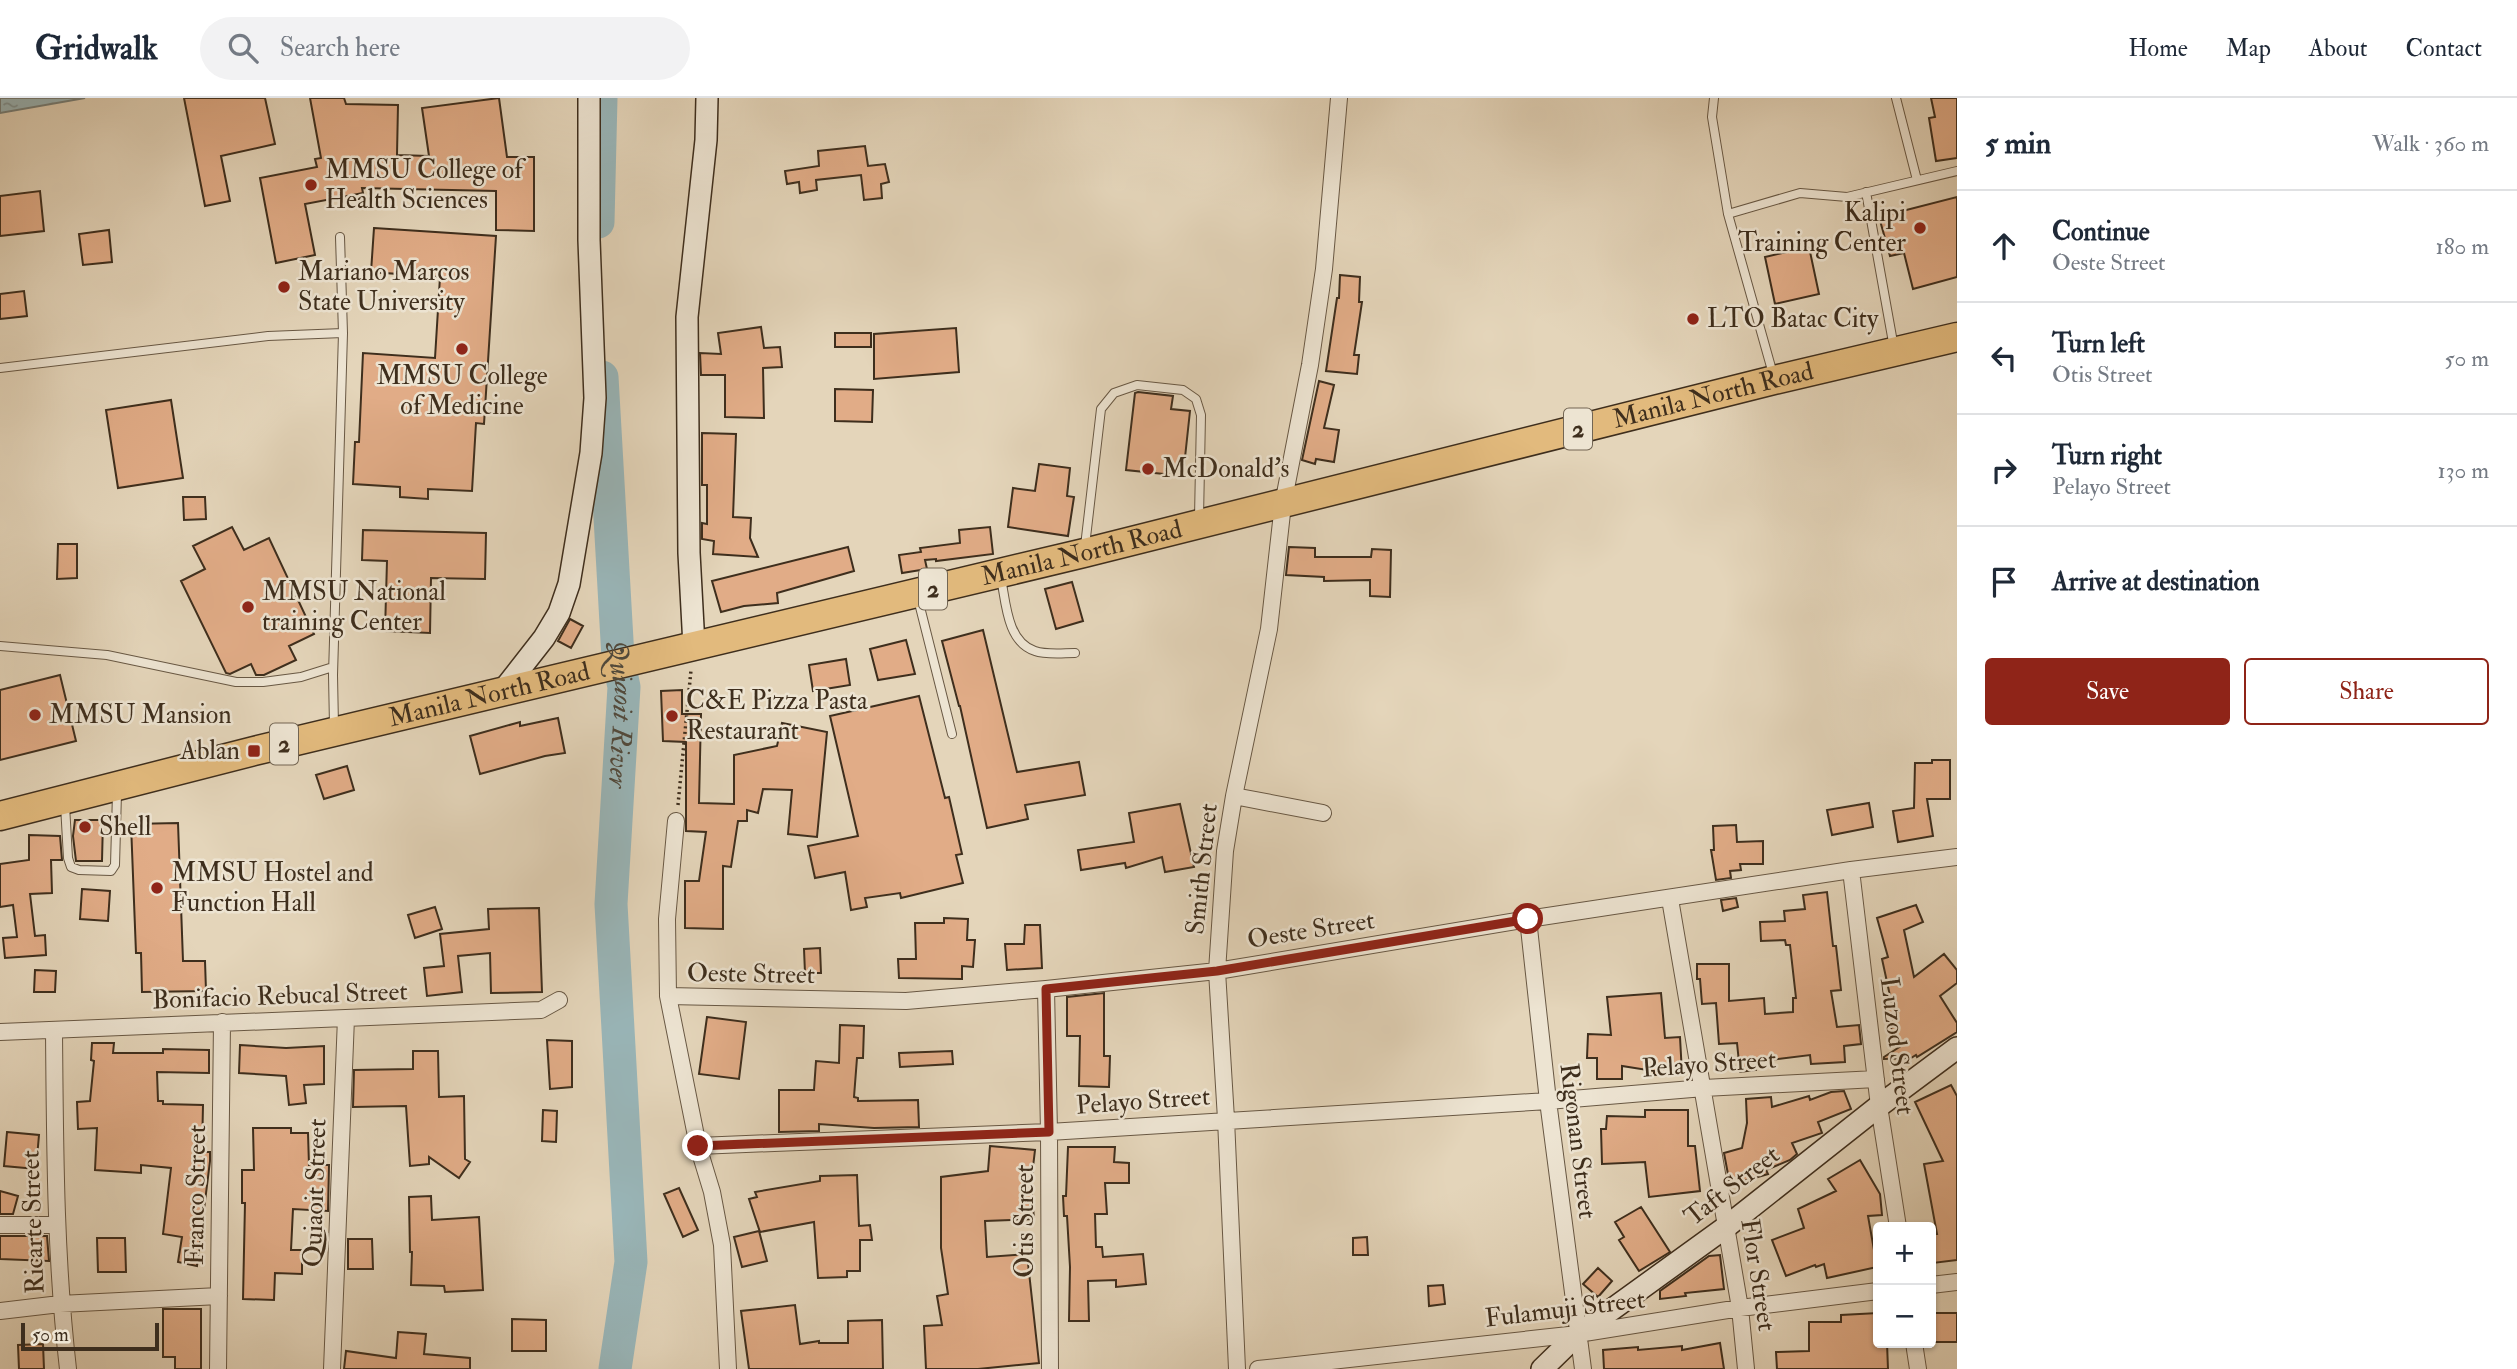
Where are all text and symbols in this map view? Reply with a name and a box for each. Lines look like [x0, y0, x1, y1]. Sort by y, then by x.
search box [200, 17, 690, 80]
text: Gridwalk [35, 28, 158, 69]
icon: search [224, 29, 262, 67]
text: Search here [280, 32, 400, 64]
text: Home [2128, 33, 2188, 64]
text: Map [2226, 33, 2271, 64]
text: About [2309, 33, 2368, 64]
text: Contact [2406, 33, 2482, 64]
text: 5 min [1985, 125, 2051, 162]
text: Walk · 360 m [2372, 129, 2489, 158]
place label: MMSU College of Health Sciences [325, 154, 526, 216]
marker: MMSU College of Health Sciences [303, 177, 319, 193]
place label: Kalipi Training Center [1738, 197, 1906, 259]
text: Continue [2052, 216, 2150, 248]
marker: Kalipi Training Center [1912, 220, 1928, 236]
icon: ahead [1985, 227, 2023, 265]
text: 180 m [2436, 232, 2489, 261]
text: Oeste Street [2052, 248, 2166, 277]
place label: Mariano Marcos State University [298, 256, 469, 318]
marker: Mariano Marcos State University [276, 279, 292, 295]
place label: LTO Batac City [1707, 303, 1879, 335]
marker: LTO Batac City [1685, 311, 1701, 327]
text: Turn left [2052, 328, 2145, 360]
icon: left [1985, 339, 2023, 377]
marker: MMSU College of Medicine [454, 341, 470, 357]
text: 50 m [2445, 344, 2489, 373]
street label: Manila North Road [1609, 355, 1817, 436]
place label: MMSU College of Medicine [376, 360, 548, 422]
text: Otis Street [2052, 360, 2152, 389]
road number: 2 [1564, 408, 1592, 450]
text: Turn right [2052, 440, 2162, 472]
icon: right [1985, 451, 2023, 489]
place label: McDonald's [1162, 453, 1289, 485]
text: 130 m [2437, 456, 2489, 485]
marker: McDonald's [1140, 461, 1156, 477]
text: Pelayo Street [2052, 472, 2171, 501]
street label: Manila North Road [978, 513, 1185, 593]
icon: arrive [1985, 563, 2023, 601]
text: Arrive at destination [2052, 566, 2260, 598]
road number: 2 [919, 568, 947, 610]
place label: MMSU National training Center [262, 576, 446, 638]
marker: MMSU National training Center [240, 599, 256, 615]
water label: Quiaoit River [600, 640, 642, 790]
street label: Manila North Road [385, 655, 593, 734]
button: Save [1985, 658, 2230, 725]
button: Share [2244, 658, 2489, 725]
place label: C&E Pizza Pasta Restaurant [686, 685, 868, 747]
place label: MMSU Mansion [49, 699, 232, 731]
marker: MMSU Mansion [27, 707, 43, 723]
marker: C&E Pizza Pasta Restaurant [664, 708, 680, 724]
road number: 2 [270, 724, 298, 764]
place label: Ablan [179, 735, 240, 767]
marker: Ablan [246, 743, 262, 759]
street label: Smith Street [1179, 802, 1225, 936]
place label: Shell [99, 811, 152, 843]
marker: Shell [77, 819, 93, 835]
place label: MMSU Hostel and Function Hall [171, 857, 374, 919]
marker: MMSU Hostel and Function Hall [149, 880, 165, 896]
route start [1512, 903, 1543, 934]
street label: Oeste Street [1245, 904, 1377, 956]
street label: Oeste Street [687, 957, 815, 991]
street label: Luzod Street [1873, 975, 1921, 1117]
street label: Bonifacio Rebucal Street [152, 976, 408, 1016]
street label: Pelayo Street [1641, 1043, 1777, 1085]
street label: Rigonan Street [1553, 1061, 1603, 1221]
street label: Pelayo Street [1075, 1080, 1211, 1122]
street label: Quiaoit Street [296, 1118, 334, 1268]
street label: Franco Street [179, 1125, 213, 1265]
route end [682, 1130, 713, 1161]
street label: Taft Street [1678, 1139, 1786, 1233]
street label: Ricarte Street [15, 1150, 51, 1294]
street label: Otis Street [1009, 1164, 1041, 1278]
street label: Flor Street [1733, 1217, 1783, 1333]
map controls [1873, 1222, 1936, 1348]
button: + [1873, 1222, 1936, 1285]
street label: Fulamuji Street [1483, 1283, 1647, 1335]
button: − [1873, 1285, 1936, 1348]
scale bar [21, 1320, 159, 1352]
text: 50 m [32, 1323, 69, 1347]

